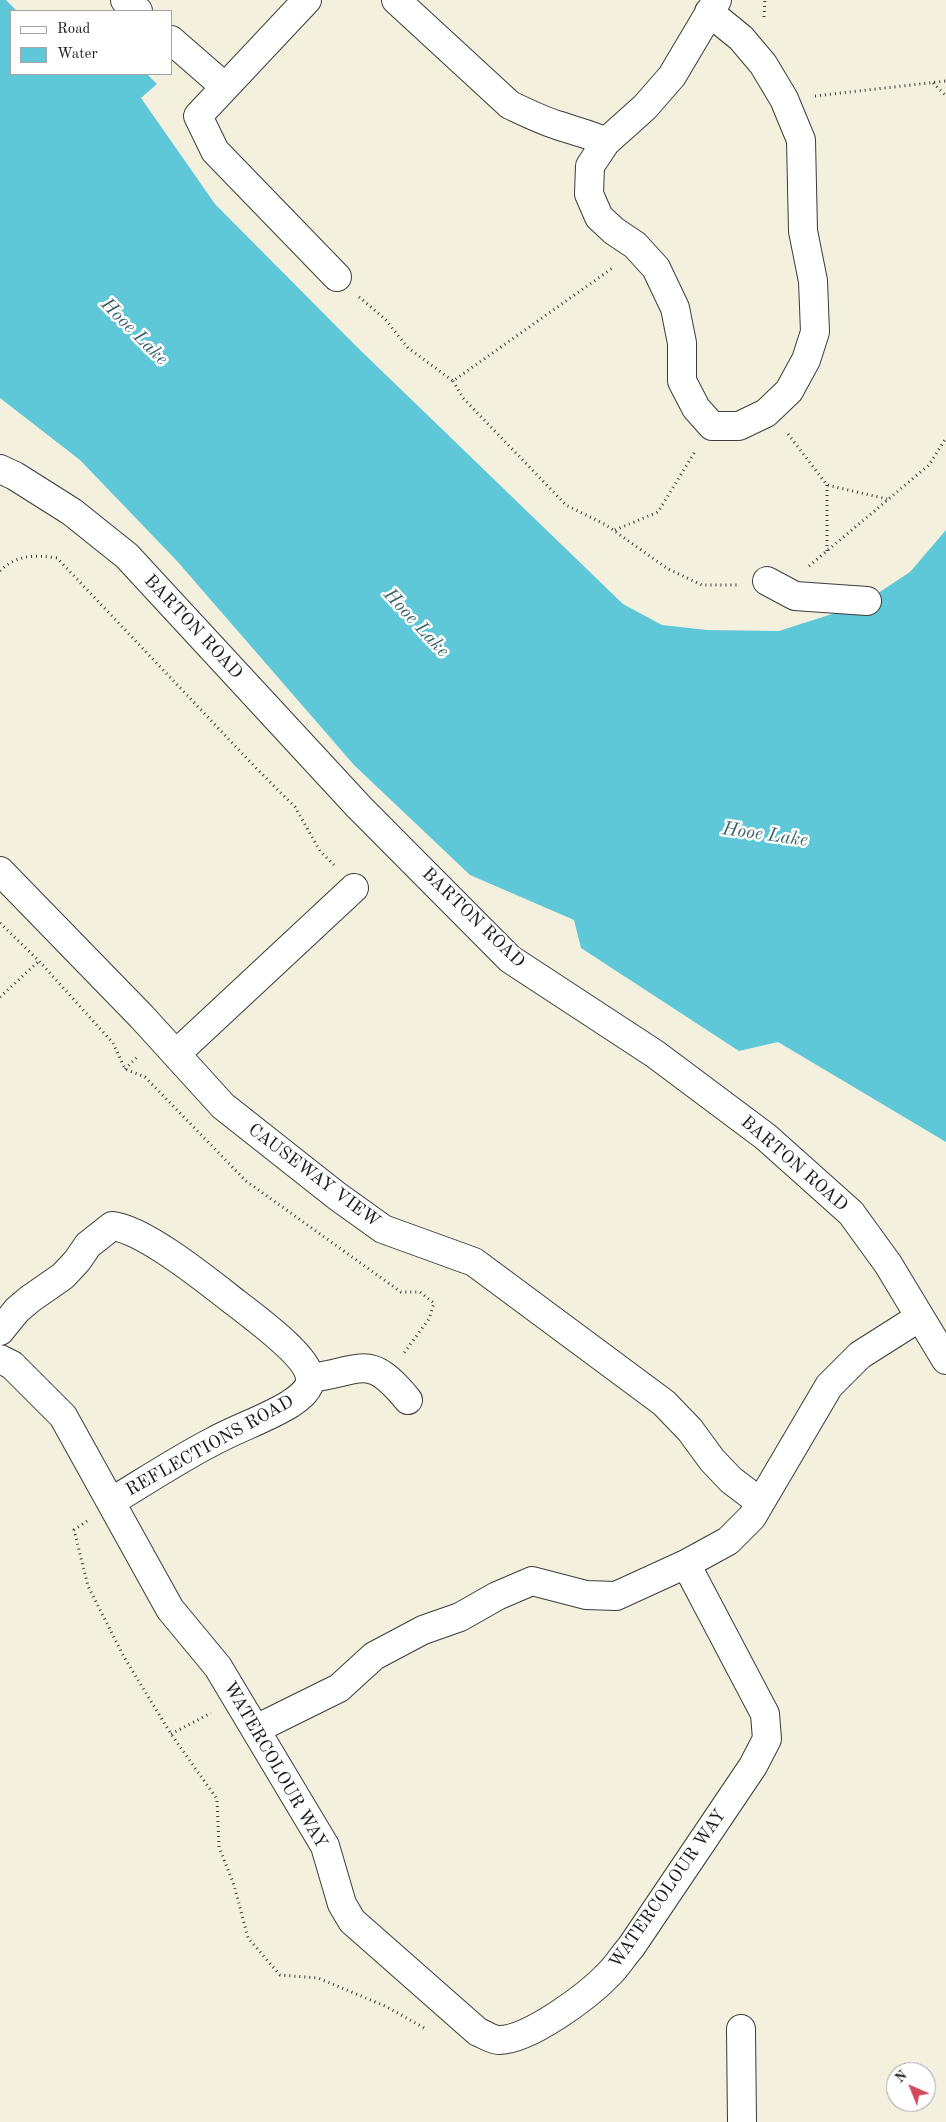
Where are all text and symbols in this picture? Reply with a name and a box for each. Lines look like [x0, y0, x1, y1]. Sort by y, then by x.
legend [10, 10, 172, 75]
text: Road [57, 22, 90, 37]
text: Water [57, 47, 98, 62]
water label: Hooe Lake [96, 294, 172, 370]
street label: BARTON ROAD [139, 570, 247, 684]
water label: Hooe Lake [378, 584, 454, 662]
water label: Hooe Lake [721, 818, 809, 852]
street label: BARTON ROAD [417, 863, 529, 973]
street label: BARTON ROAD [736, 1112, 852, 1216]
street label: CAUSEWAY VIEW [244, 1119, 384, 1233]
street label: REFLECTIONS ROAD [122, 1391, 298, 1501]
street label: WATERCOLOUR WAY [218, 1678, 332, 1852]
street label: WATERCOLOUR WAY [605, 1805, 731, 1973]
north arrow [886, 2062, 936, 2112]
text: N [893, 2068, 910, 2086]

